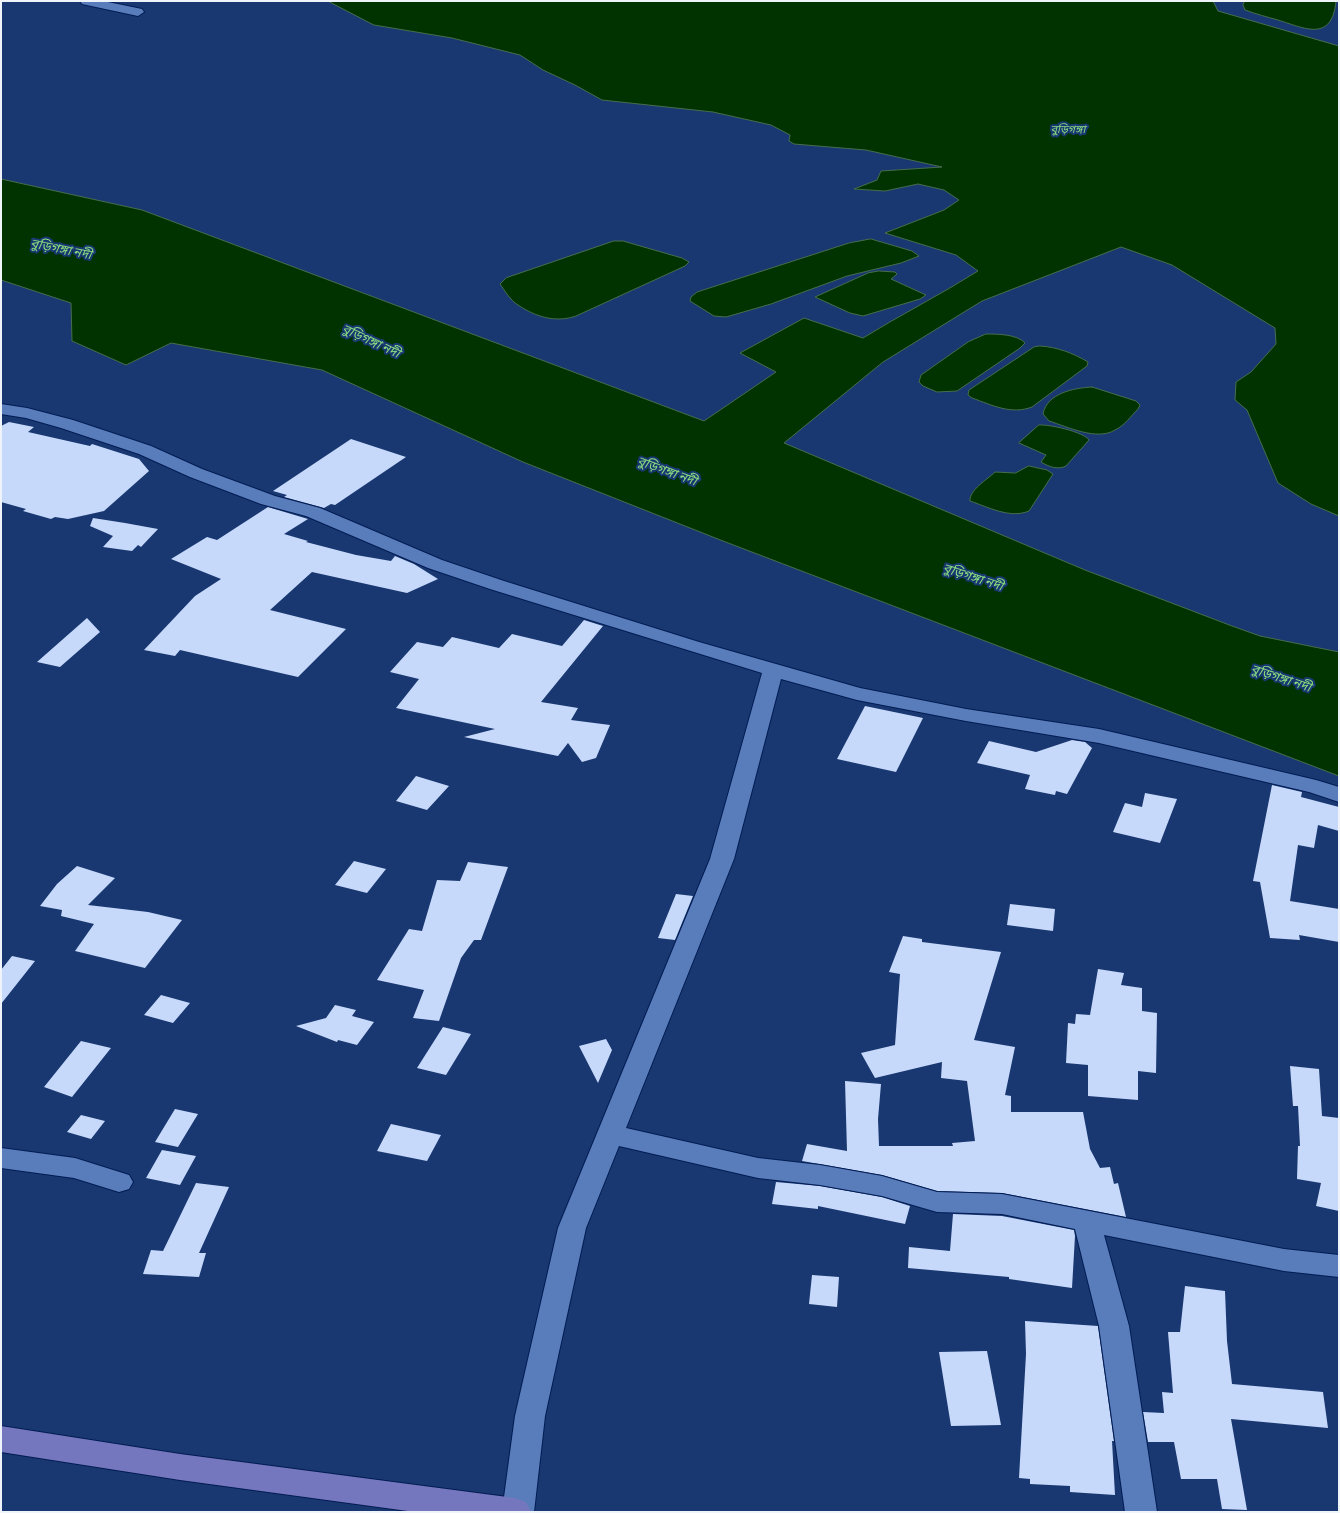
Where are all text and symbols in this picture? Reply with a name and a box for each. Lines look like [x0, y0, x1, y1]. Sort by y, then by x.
water label: বুড়িগঙ্গা [1051, 122, 1085, 136]
water label: বুড়িগঙ্গা নদী [29, 235, 93, 263]
water label: বুড়িগঙ্গা নদী [340, 321, 402, 361]
water label: বুড়িগঙ্গা নদী [635, 453, 699, 489]
water label: বুড়িগঙ্গা নদী [941, 560, 1005, 594]
water label: বুড়িগঙ্গা নদী [1249, 661, 1313, 695]

